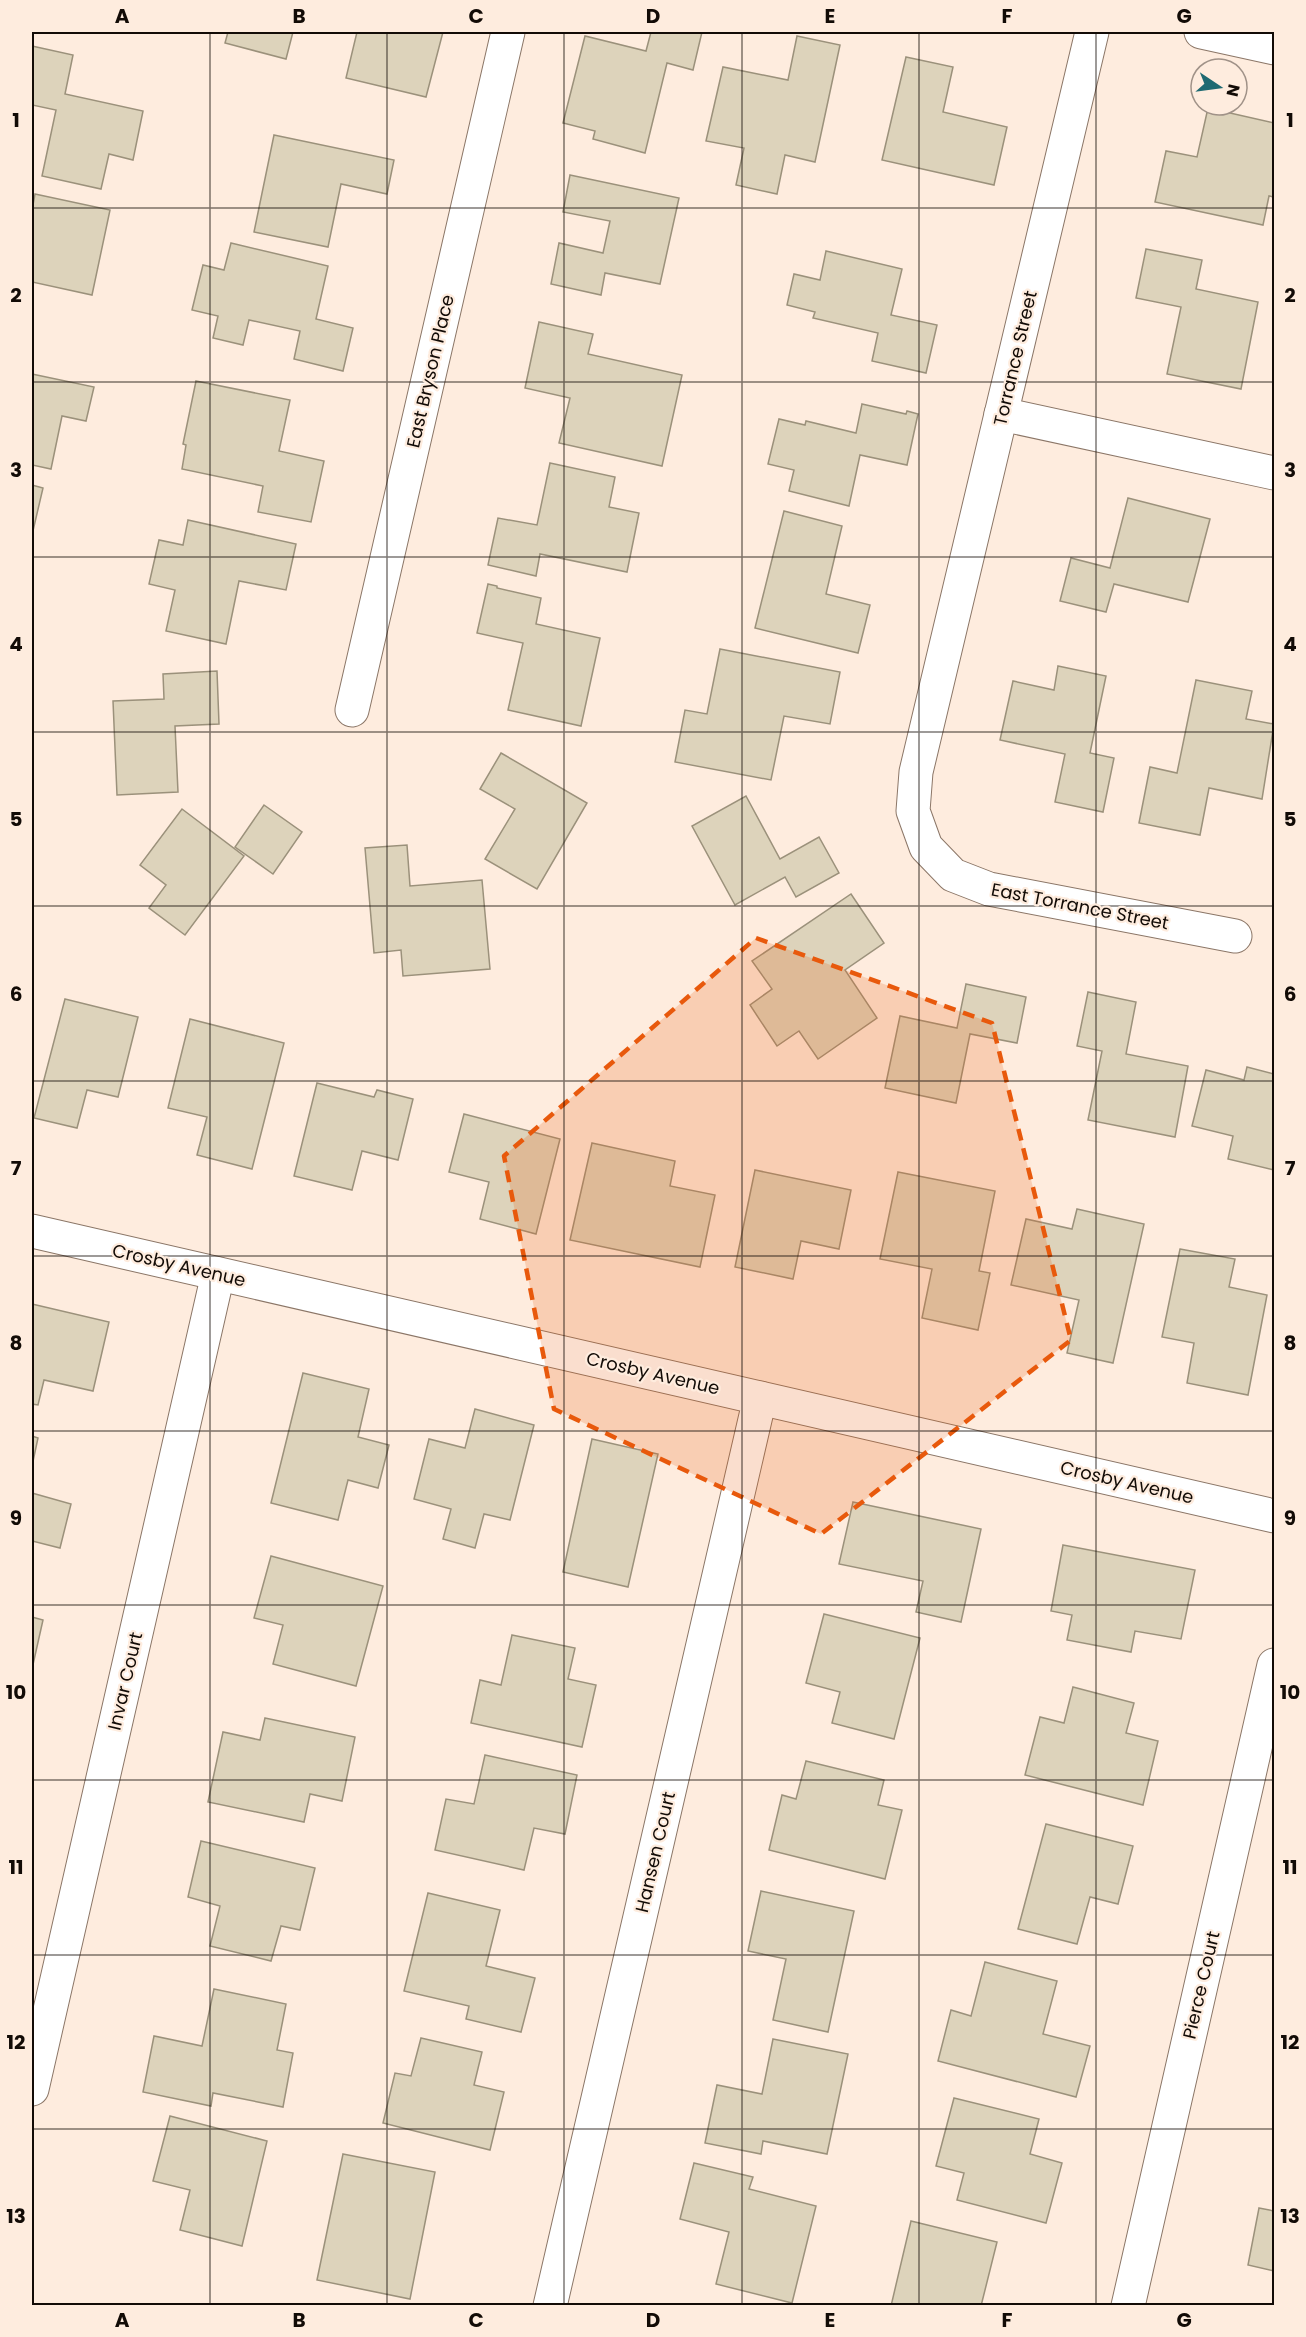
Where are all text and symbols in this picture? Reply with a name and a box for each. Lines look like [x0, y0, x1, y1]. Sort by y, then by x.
text: A [115, 2, 130, 30]
text: B [292, 2, 306, 30]
text: C [468, 2, 484, 30]
text: D [646, 2, 660, 30]
text: E [825, 2, 835, 30]
text: F [1002, 2, 1013, 30]
text: G [1176, 2, 1192, 30]
north arrow [1189, 57, 1249, 117]
text: N [1221, 82, 1246, 99]
text: 1 [12, 106, 20, 134]
text: 1 [1286, 106, 1294, 134]
text: 2 [10, 281, 22, 309]
text: 2 [1284, 281, 1296, 309]
street label: Torrance Street [987, 288, 1043, 428]
street label: East Bryson Place [400, 292, 460, 450]
text: 3 [10, 456, 22, 484]
text: 3 [1284, 456, 1296, 484]
text: 4 [9, 630, 23, 658]
text: 4 [1283, 630, 1297, 658]
text: 5 [10, 805, 23, 833]
text: 5 [1284, 805, 1297, 833]
street label: East Torrance Street [989, 877, 1171, 935]
text: 6 [10, 980, 22, 1008]
text: 6 [1284, 980, 1296, 1008]
text: 7 [11, 1154, 22, 1182]
text: 7 [1285, 1154, 1296, 1182]
street label: Crosby Avenue [110, 1237, 248, 1293]
text: 8 [10, 1329, 22, 1357]
text: 8 [1284, 1329, 1296, 1357]
street label: Crosby Avenue [584, 1345, 722, 1401]
street label: Crosby Avenue [1058, 1454, 1196, 1510]
text: 9 [10, 1504, 22, 1532]
text: 9 [1284, 1504, 1296, 1532]
street label: Invar Court [102, 1630, 148, 1732]
text: 10 [6, 1678, 26, 1706]
text: 10 [1280, 1678, 1300, 1706]
street label: Hansen Court [629, 1789, 681, 1915]
text: 11 [8, 1853, 24, 1881]
text: 11 [1282, 1853, 1298, 1881]
street label: Pierce Court [1176, 1929, 1226, 2041]
text: 12 [7, 2028, 25, 2056]
text: 12 [1281, 2028, 1299, 2056]
text: 13 [6, 2202, 26, 2230]
text: 13 [1280, 2202, 1300, 2230]
text: A [115, 2306, 130, 2334]
text: B [292, 2306, 306, 2334]
text: C [468, 2306, 484, 2334]
text: D [646, 2306, 660, 2334]
text: E [825, 2306, 835, 2334]
text: F [1002, 2306, 1013, 2334]
text: G [1176, 2306, 1192, 2334]

